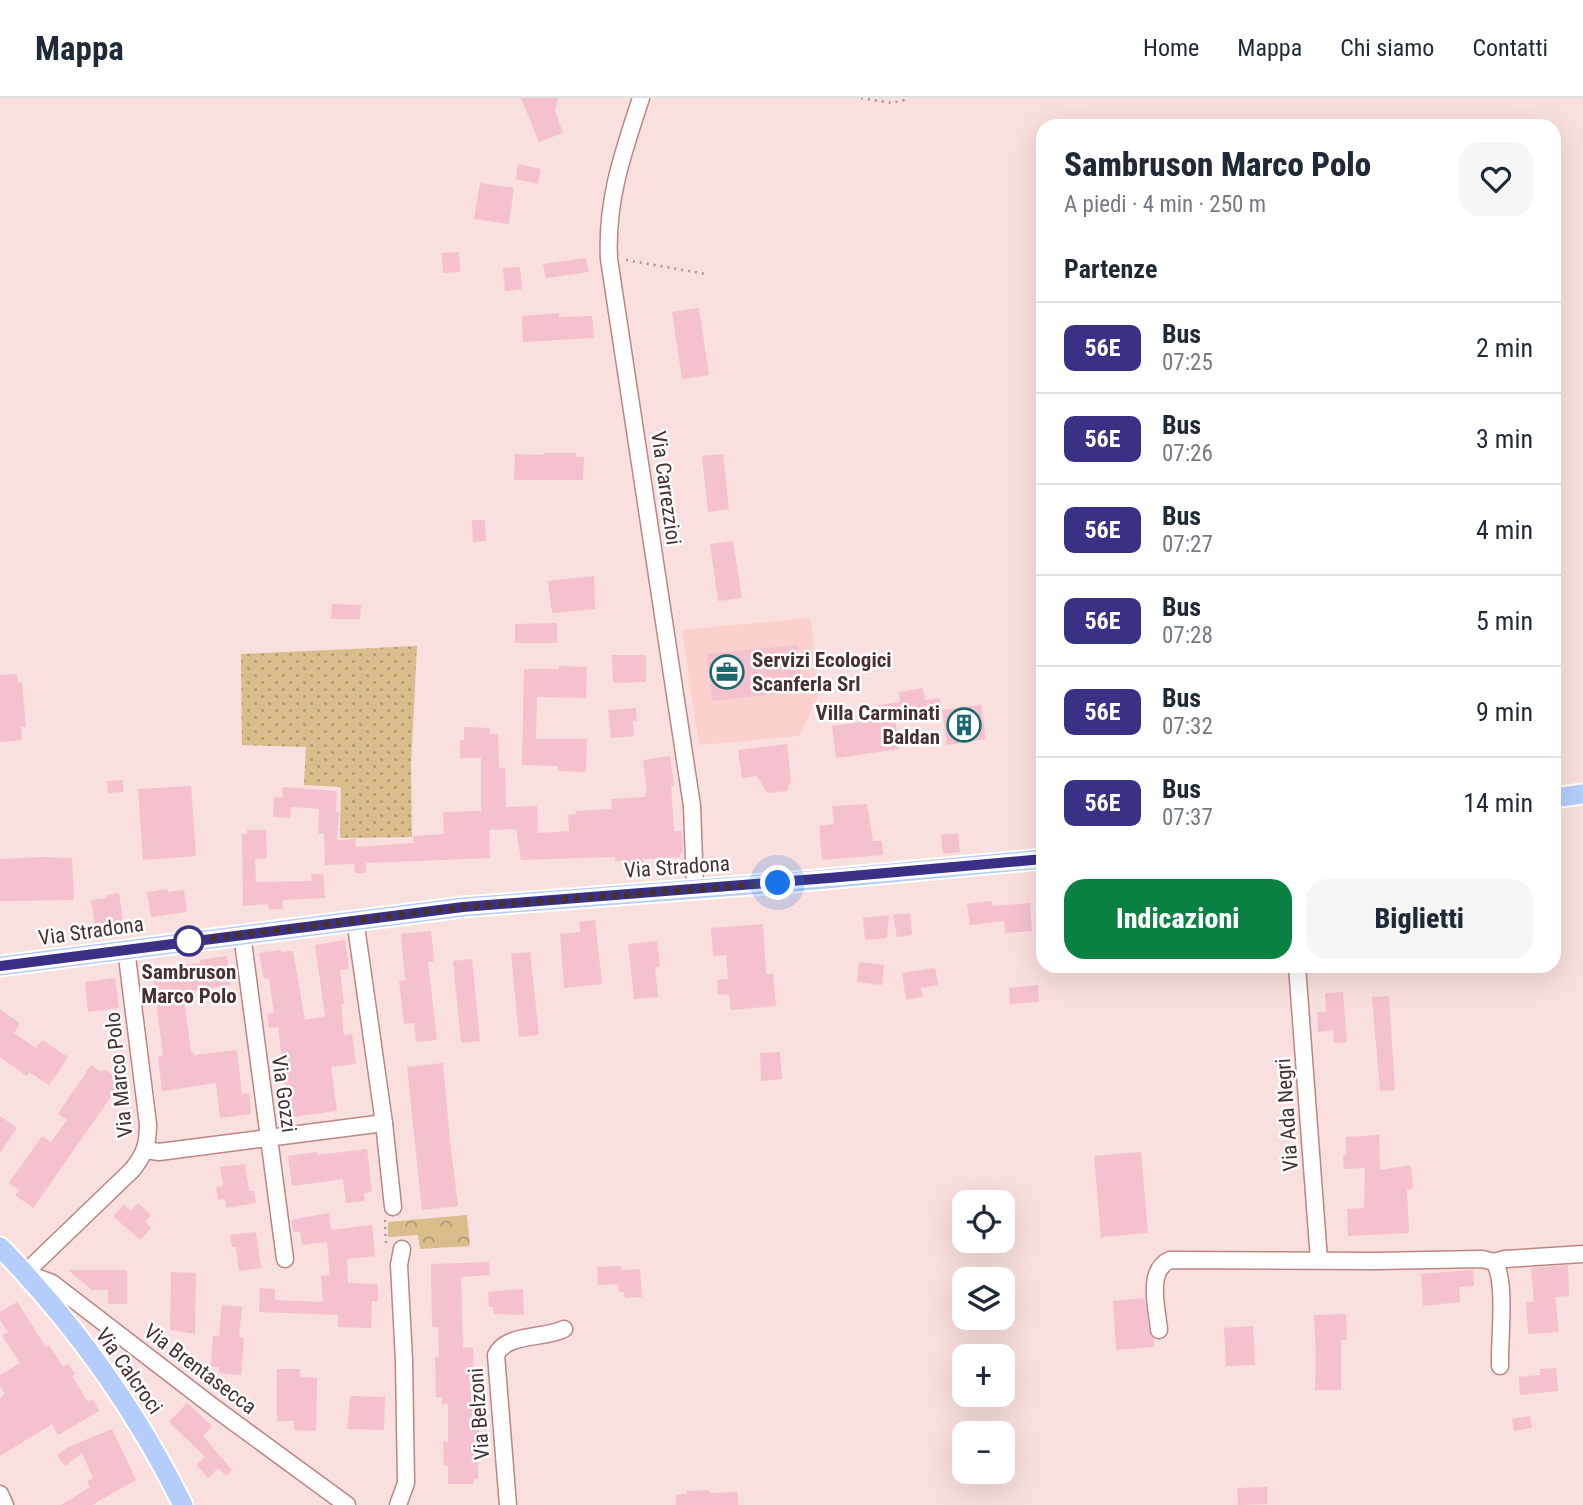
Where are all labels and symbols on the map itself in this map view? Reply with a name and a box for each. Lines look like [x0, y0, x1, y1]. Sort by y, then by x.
street label: Via Carrezzioi [646, 430, 686, 546]
place label: Servizi Ecologici Scanferla Srl [752, 648, 892, 696]
office icon: Servizi Ecologici Scanferla Srl [708, 653, 746, 691]
place label: Villa Carminati Baldan [816, 701, 940, 749]
building icon: Villa Carminati Baldan [945, 706, 983, 744]
street label: Via Stradona [623, 851, 731, 883]
your location [760, 865, 795, 900]
street label: Via Stradona [37, 912, 145, 950]
marker: Sambruson Marco Polo [174, 926, 204, 956]
place label: Sambruson Marco Polo [141, 960, 237, 1008]
street label: Via Marco Polo [100, 1011, 138, 1139]
street label: Via Gozzi [267, 1054, 301, 1134]
street label: Via Ada Negri [1271, 1058, 1303, 1172]
street label: Via Brentasecca [139, 1319, 261, 1419]
street label: Via Calcroci [91, 1323, 167, 1419]
street label: Via Belzoni [464, 1367, 494, 1461]

